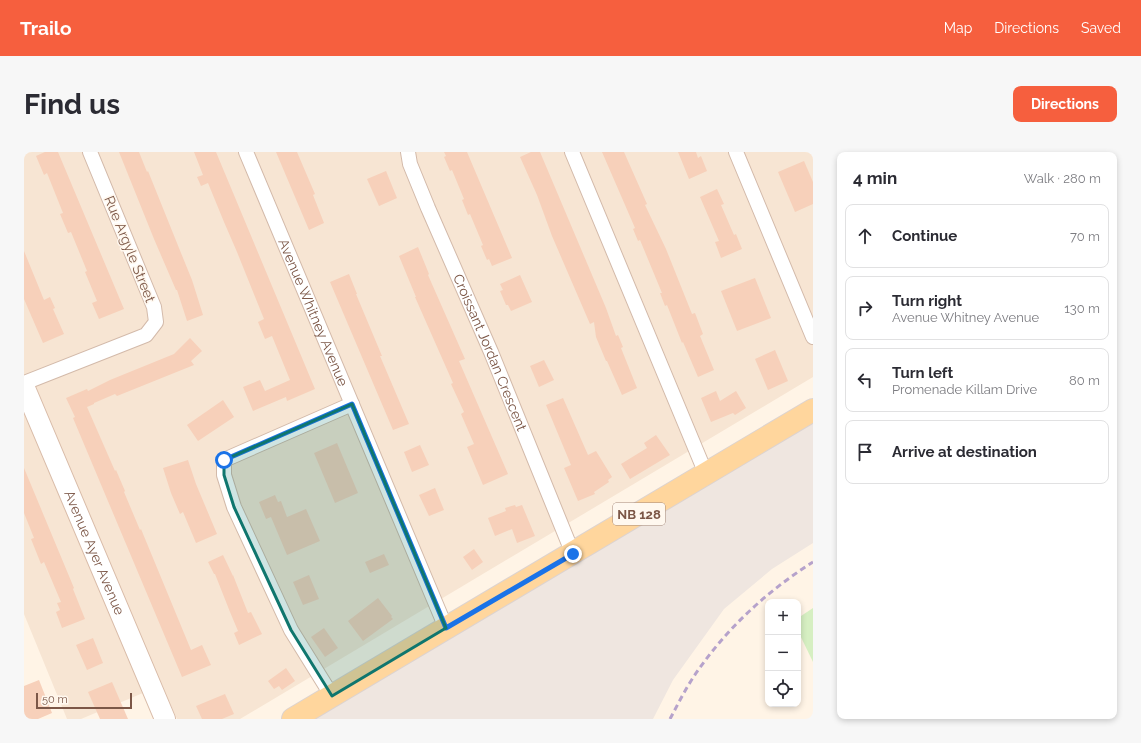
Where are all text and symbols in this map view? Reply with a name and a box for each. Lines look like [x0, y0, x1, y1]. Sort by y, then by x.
text: Trailo [20, 17, 71, 39]
text: Map [944, 20, 972, 36]
text: Directions [994, 20, 1059, 36]
text: Saved [1081, 20, 1121, 36]
button: Directions [1013, 86, 1117, 122]
text: Find us [24, 88, 120, 121]
text: 4 min [853, 168, 897, 188]
text: Walk · 280 m [1024, 171, 1101, 186]
street label: Rue Argyle Street [101, 193, 159, 305]
icon: ahead [854, 225, 876, 247]
text: Continue [892, 227, 957, 245]
text: 70 m [1070, 229, 1100, 244]
street label: Avenue Whitney Avenue [275, 236, 351, 389]
street label: Croissant Jordan Crescent [450, 272, 530, 434]
text: Turn right [892, 292, 962, 310]
icon: right [854, 297, 876, 319]
text: 130 m [1064, 301, 1100, 316]
text: Avenue Whitney Avenue [892, 310, 1039, 325]
text: Turn left [892, 364, 953, 382]
icon: left [854, 369, 876, 391]
text: 80 m [1069, 373, 1100, 388]
text: Promenade Killam Drive [892, 382, 1037, 397]
icon: arrive [854, 441, 876, 463]
text: Arrive at destination [892, 443, 1037, 461]
route start [215, 451, 233, 469]
street label: Avenue Ayer Avenue [61, 488, 128, 617]
road number: NB 128 [613, 503, 665, 525]
route end [564, 545, 582, 563]
map controls [765, 599, 801, 707]
button: + [765, 599, 801, 635]
button: − [765, 635, 801, 671]
button: locate [765, 671, 801, 707]
scale bar [36, 691, 132, 710]
text: 50 m [42, 693, 68, 706]

